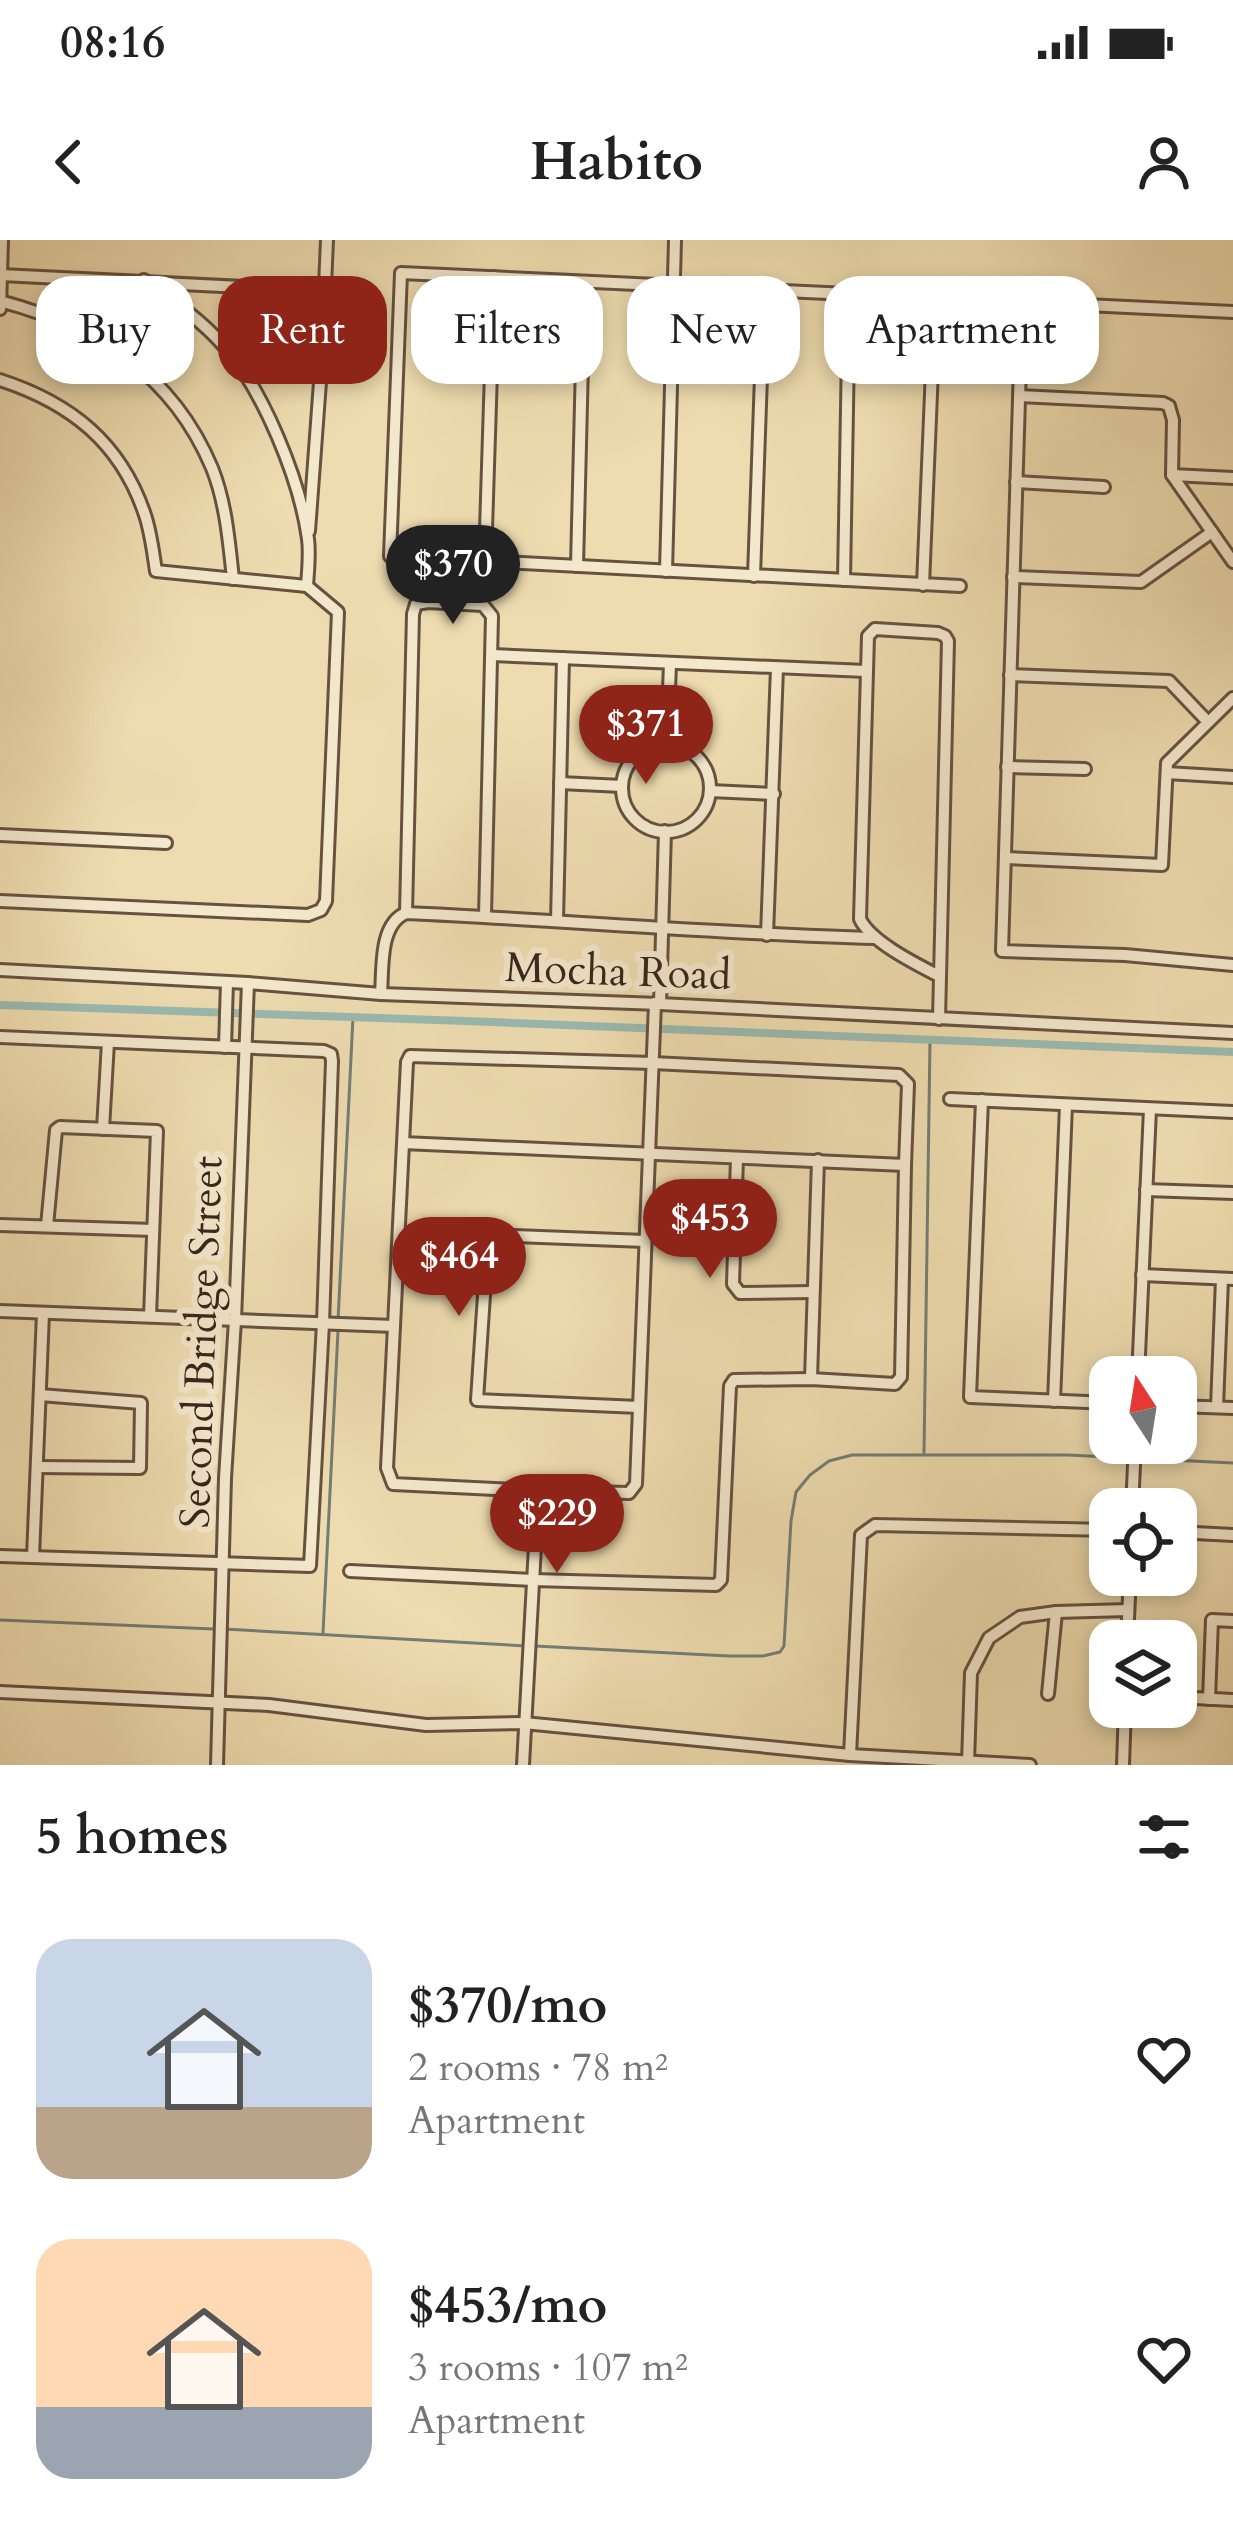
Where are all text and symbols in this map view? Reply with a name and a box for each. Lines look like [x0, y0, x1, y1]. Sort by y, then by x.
text: 08:16 [60, 12, 165, 73]
text: Habito [530, 126, 703, 199]
icon: back [36, 129, 102, 195]
icon: person [1131, 129, 1197, 195]
chip: Buy [36, 276, 194, 384]
chip: Rent [218, 276, 387, 384]
chip: Filters [411, 276, 603, 384]
chip: New [627, 276, 800, 384]
chip: Apartment [824, 276, 1099, 384]
pin: $370 [382, 525, 524, 627]
text: $370 [413, 537, 493, 590]
pin: $371 [575, 685, 717, 787]
text: $371 [606, 697, 686, 750]
street label: Mocha Road [504, 939, 732, 1004]
street label: Second Bridge Street [167, 1155, 236, 1529]
pin: $453 [639, 1179, 781, 1281]
text: $453 [670, 1191, 750, 1244]
pin: $464 [388, 1217, 530, 1319]
text: $464 [419, 1229, 499, 1282]
north arrow [1089, 1356, 1197, 1464]
map controls [1089, 1356, 1197, 1728]
pin: $229 [486, 1474, 628, 1576]
text: $229 [517, 1486, 597, 1539]
button: locate [1089, 1488, 1197, 1596]
button: layers [1089, 1620, 1197, 1728]
text: 5 homes [36, 1802, 228, 1872]
icon: filters [1131, 1804, 1197, 1870]
text: $370/mo [408, 1971, 607, 2041]
icon: home [132, 1987, 276, 2131]
icon: heart [1131, 2026, 1197, 2092]
text: 2 rooms · 78 m² [408, 2041, 668, 2094]
text: Apartment [408, 2094, 585, 2147]
text: $453/mo [408, 2271, 607, 2341]
icon: home [132, 2287, 276, 2431]
icon: heart [1131, 2326, 1197, 2392]
text: 3 rooms · 107 m² [408, 2341, 688, 2394]
text: Apartment [408, 2394, 585, 2447]

